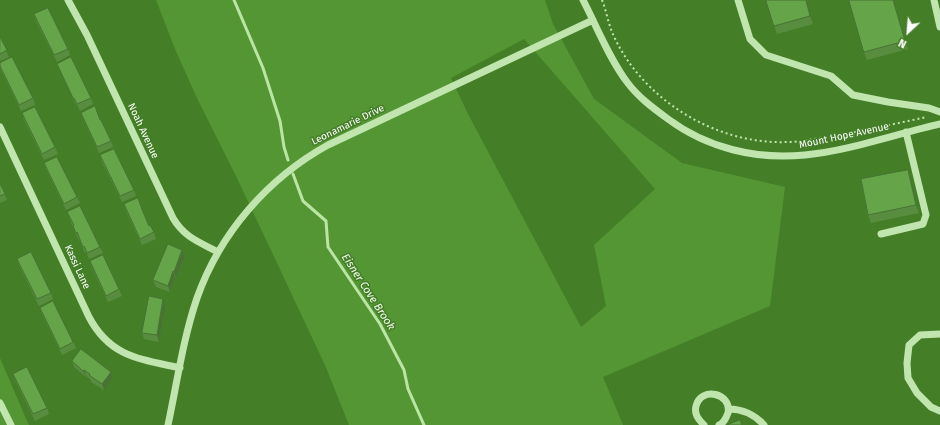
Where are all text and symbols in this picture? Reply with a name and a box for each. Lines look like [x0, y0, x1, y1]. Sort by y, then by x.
north arrow [888, 12, 928, 52]
text: N [896, 36, 909, 51]
street label: Noah Avenue [125, 101, 161, 161]
street label: Leonamarie Drive [310, 102, 386, 148]
street label: Mount Hope Avenue [798, 121, 890, 151]
street label: Kassi Lane [62, 243, 92, 291]
water label: Eisner Cove Brook [338, 251, 398, 333]

